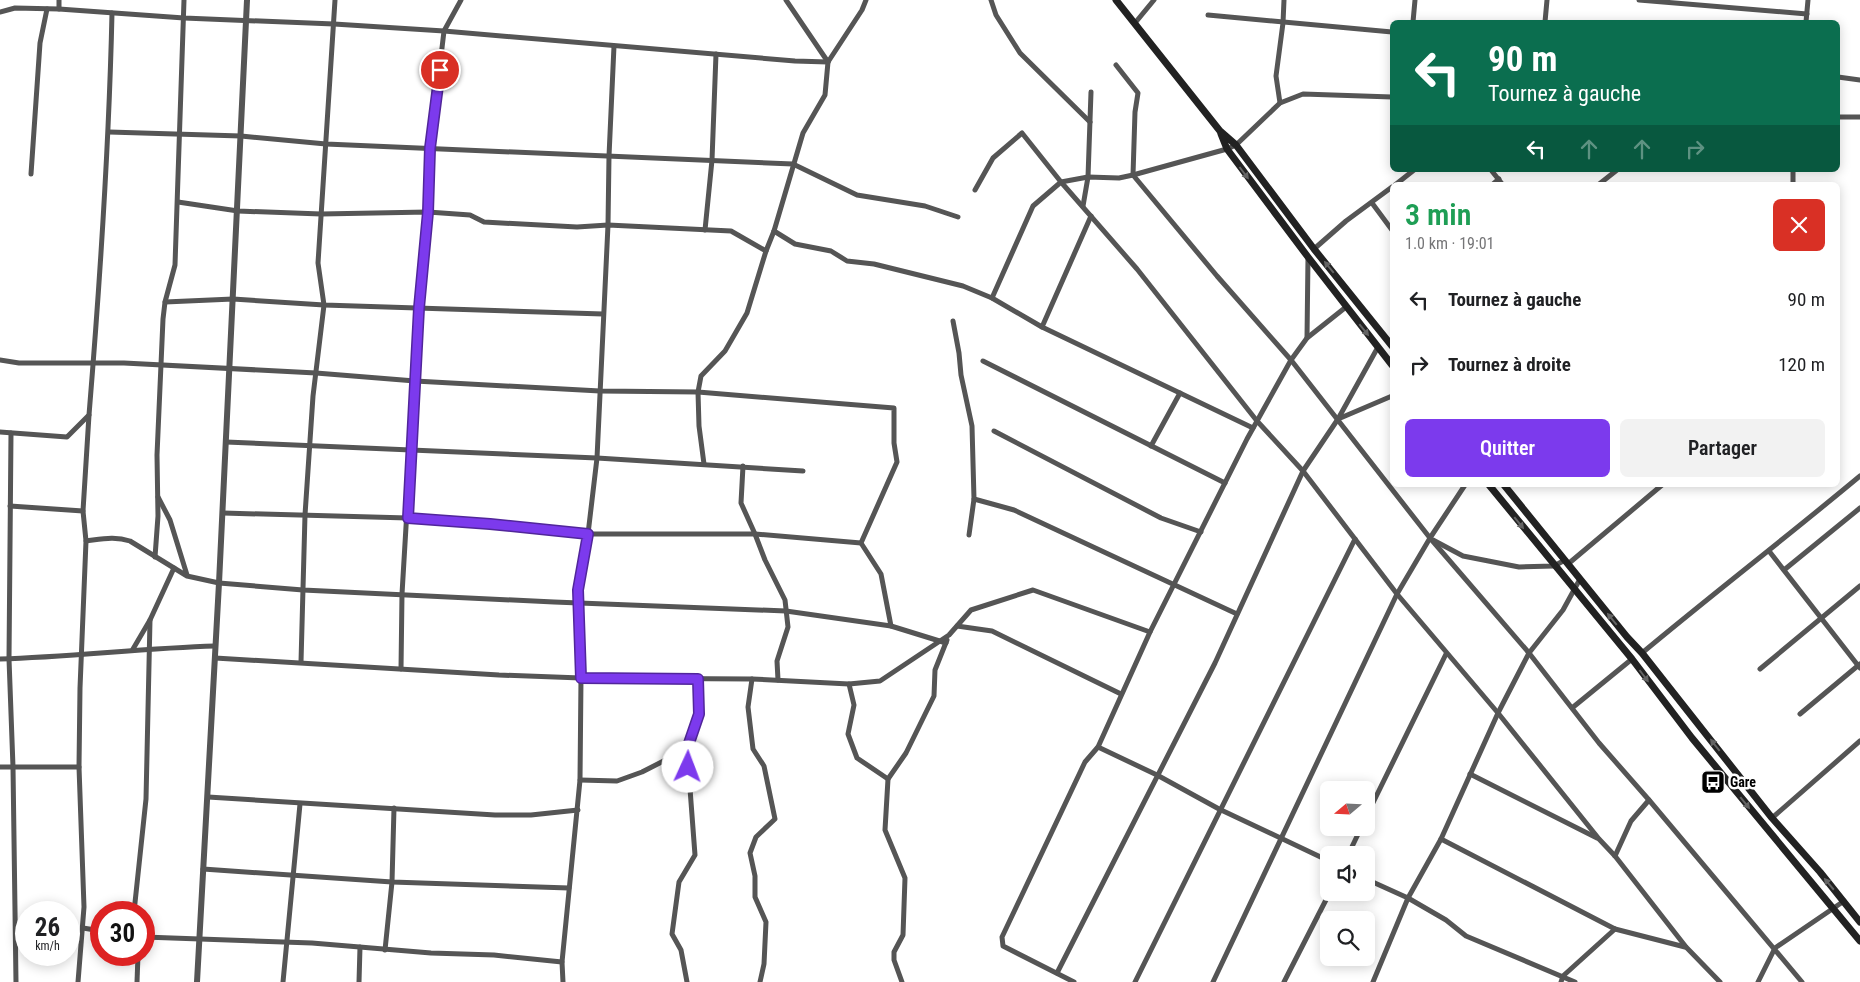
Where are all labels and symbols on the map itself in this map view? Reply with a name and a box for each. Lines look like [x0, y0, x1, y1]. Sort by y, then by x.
pin [419, 49, 461, 91]
one-way arrow [1239, 166, 1250, 179]
one-way arrow [1323, 261, 1334, 274]
one-way arrow [1359, 323, 1370, 336]
one-way arrow [1514, 516, 1525, 529]
one-way arrow [1607, 613, 1618, 626]
one-way arrow [1639, 669, 1650, 682]
one-way arrow [1709, 739, 1720, 752]
position arrow [661, 740, 713, 792]
bus stop icon: Gare [1700, 769, 1726, 795]
place label: Gare [1730, 774, 1756, 790]
north arrow [1320, 781, 1375, 836]
one-way arrow [1740, 797, 1751, 810]
one-way arrow [1824, 877, 1835, 890]
speed limit sign: 30 [90, 901, 155, 966]

